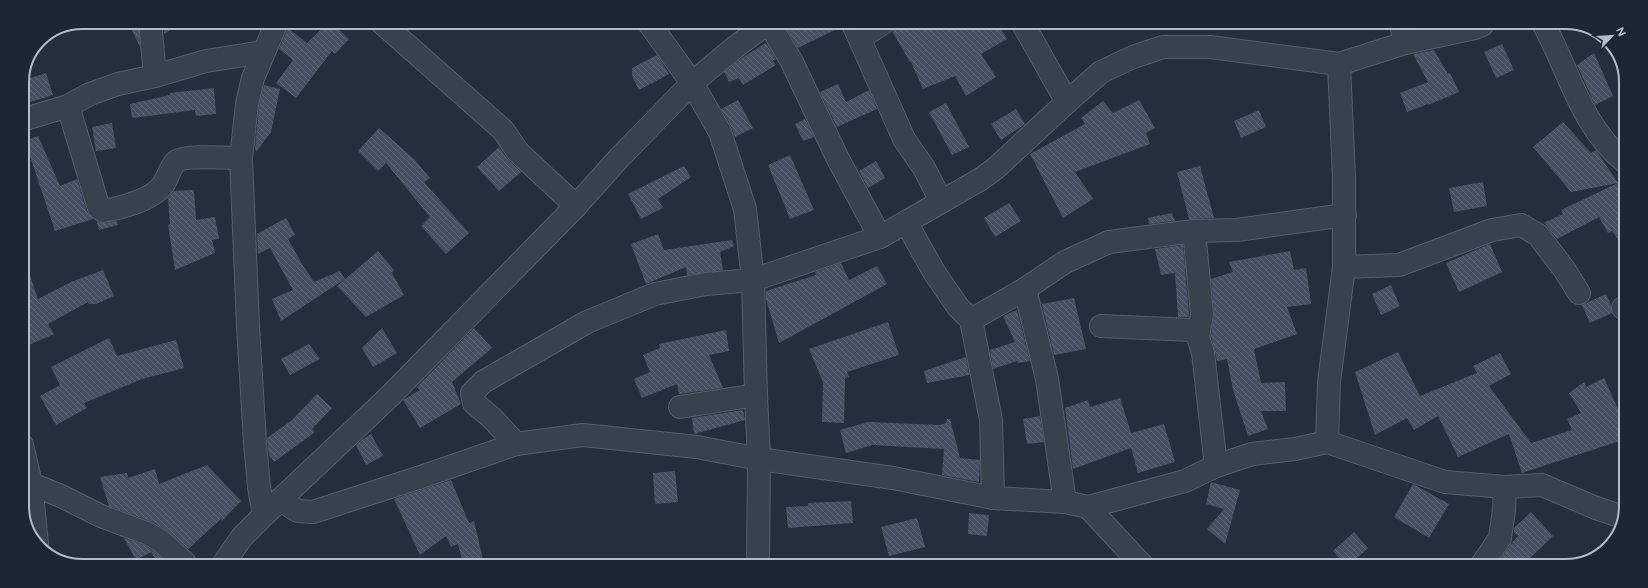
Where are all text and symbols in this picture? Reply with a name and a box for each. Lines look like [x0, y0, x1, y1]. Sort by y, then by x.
north arrow [1592, 16, 1632, 56]
text: N [1613, 25, 1628, 39]

